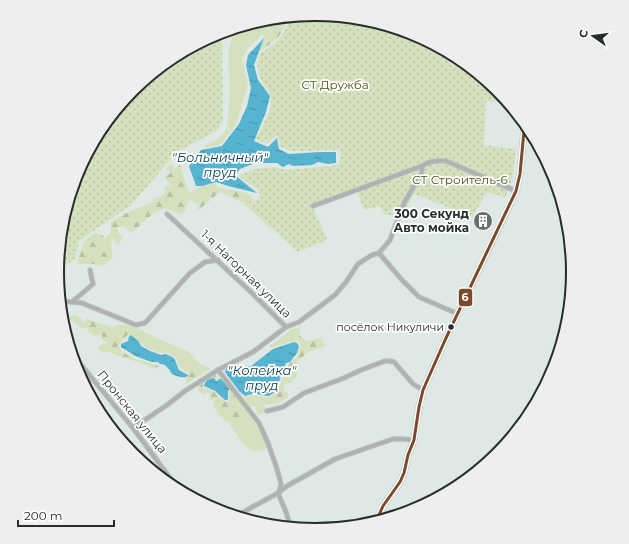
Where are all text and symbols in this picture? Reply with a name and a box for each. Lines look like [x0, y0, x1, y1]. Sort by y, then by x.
north arrow [573, 16, 613, 56]
text: С [576, 28, 591, 39]
park label: СТ Дружба [301, 77, 369, 92]
water label: "Больничный" пруд [172, 149, 269, 180]
park label: СТ Строитель-6 [412, 172, 508, 187]
place label: 300 Секунд Авто мойка [393, 206, 470, 235]
building icon: 300 Секунд Авто мойка [472, 210, 494, 232]
street label: 1-я Нагорная улица [198, 227, 295, 321]
line badge: 6 [458, 288, 473, 307]
text: 6 [461, 290, 469, 304]
place label: посёлок Никуличи [336, 320, 444, 334]
marker: посёлок Никуличи [446, 322, 456, 332]
water label: "Копейка" пруд [228, 362, 298, 393]
street label: Пронская улица [94, 367, 170, 456]
scale bar [18, 502, 114, 528]
text: 200 m [24, 508, 63, 523]

